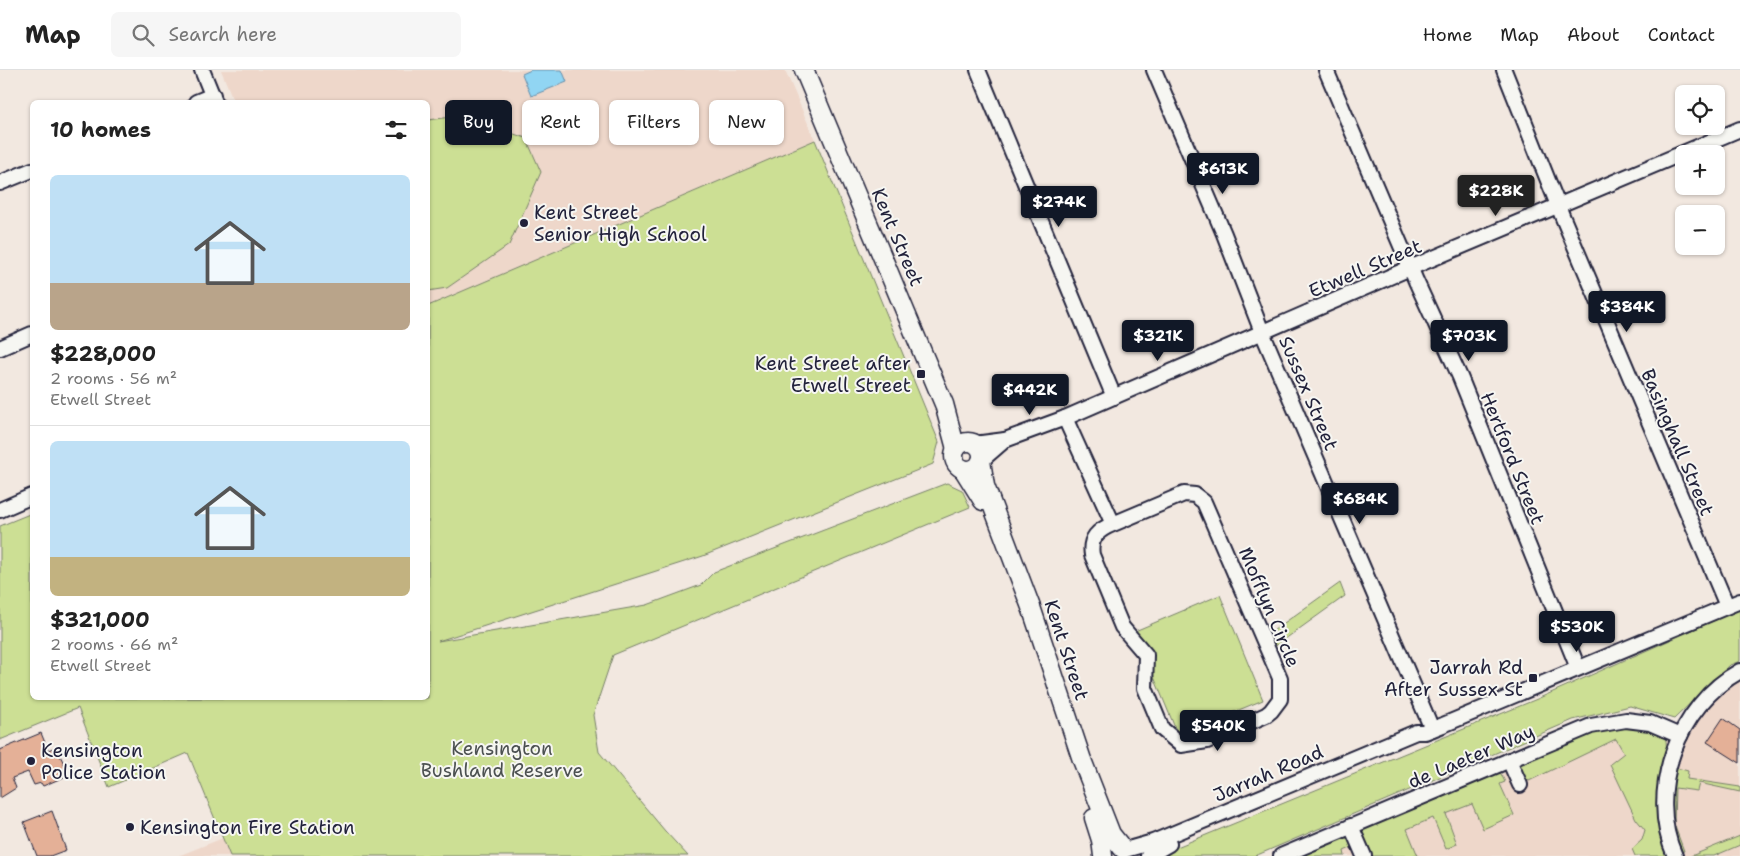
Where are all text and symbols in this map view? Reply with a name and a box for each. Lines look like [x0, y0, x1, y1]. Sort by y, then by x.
search box [111, 12, 461, 57]
text: Map [25, 19, 81, 51]
icon: search [129, 21, 157, 49]
text: Search here [169, 22, 277, 47]
text: Home [1423, 23, 1472, 47]
text: Map [1500, 23, 1539, 47]
text: About [1567, 23, 1620, 47]
text: Contact [1648, 23, 1715, 47]
map controls [1675, 85, 1725, 255]
button: locate [1675, 85, 1725, 135]
chip: Buy [445, 100, 512, 145]
chip: Rent [522, 100, 599, 145]
chip: Filters [609, 100, 699, 145]
chip: New [709, 100, 784, 145]
text: 10 homes [50, 116, 151, 144]
icon: filters [382, 116, 410, 144]
button: + [1675, 145, 1725, 195]
pin: $613K [1188, 152, 1258, 195]
text: $613K [1198, 158, 1248, 179]
pin: $228K [1461, 174, 1531, 217]
text: $228K [1469, 180, 1523, 201]
street label: Kent Street [866, 184, 929, 290]
pin: $274K [1024, 186, 1094, 228]
text: $274K [1032, 191, 1086, 212]
place label: Kent Street Senior High School [534, 200, 707, 247]
button: − [1675, 205, 1725, 255]
icon: home [185, 208, 275, 298]
marker: Kent Street Senior High School [518, 217, 530, 229]
street label: Etwell Street [1305, 233, 1425, 303]
pin: $384K [1592, 290, 1662, 333]
text: $384K [1599, 296, 1655, 317]
pin: $321K [1123, 320, 1193, 362]
pin: $703K [1434, 320, 1504, 362]
text: $321K [1133, 325, 1183, 346]
text: $703K [1442, 325, 1496, 346]
street label: Sussex Street [1273, 332, 1344, 454]
text: $228,000 [50, 340, 156, 368]
place label: Kent Street after Etwell Street [755, 351, 911, 398]
street label: Basinghall Street [1635, 365, 1720, 519]
text: 2 rooms · 56 m² [50, 368, 177, 389]
marker: Kent Street after Etwell Street [915, 368, 927, 380]
pin: $442K [995, 374, 1065, 416]
text: $442K [1003, 379, 1057, 400]
street label: Hertford Street [1475, 388, 1550, 528]
text: Etwell Street [50, 389, 151, 410]
icon: home [185, 473, 275, 563]
pin: $684K [1325, 482, 1395, 525]
text: $684K [1332, 488, 1388, 509]
street label: Mofflyn Circle [1233, 543, 1306, 671]
street label: Kent Street [1039, 597, 1095, 704]
text: $321,000 [50, 606, 150, 634]
pin: $530K [1542, 610, 1612, 653]
text: $530K [1550, 616, 1604, 637]
text: 2 rooms · 66 m² [50, 634, 178, 655]
text: Etwell Street [50, 655, 151, 676]
place label: Jarrah Rd After Sussex St [1384, 655, 1523, 702]
marker: Jarrah Rd After Sussex St [1527, 672, 1539, 684]
pin: $540K [1183, 710, 1253, 752]
text: $540K [1191, 715, 1245, 736]
street label: de Laeter Way [1404, 719, 1538, 794]
park label: Kensington Bushland Reserve [421, 736, 583, 783]
place label: Kensington Police Station [41, 738, 166, 785]
street label: Jarrah Road [1210, 739, 1327, 808]
marker: Kensington Police Station [25, 755, 37, 767]
place label: Kensington Fire Station [140, 815, 355, 840]
marker: Kensington Fire Station [124, 821, 136, 833]

